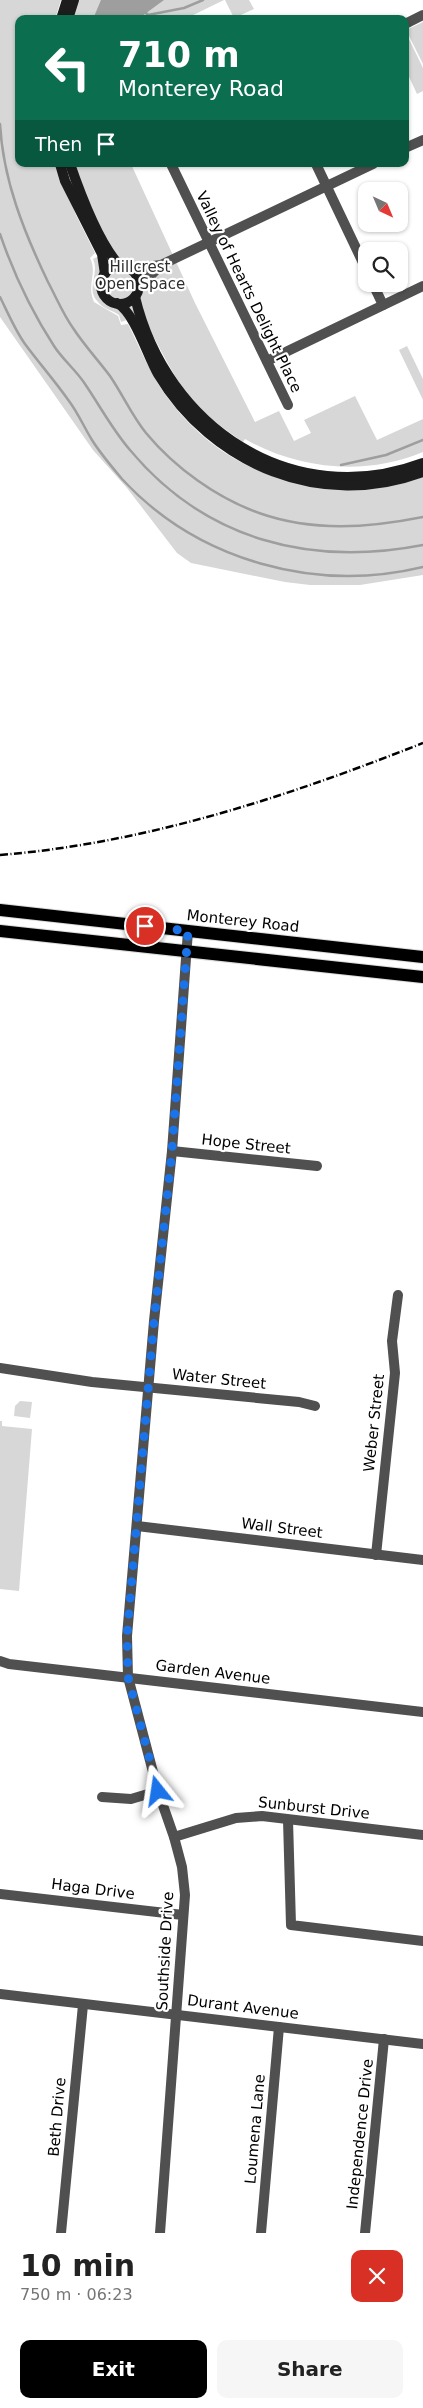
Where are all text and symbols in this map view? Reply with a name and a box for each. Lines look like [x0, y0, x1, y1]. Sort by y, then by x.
icon: left [35, 35, 100, 100]
text: 710 m [118, 35, 240, 75]
text: Monterey Road [118, 76, 284, 101]
icon: arrive [92, 130, 120, 158]
text: Then [35, 133, 82, 155]
north arrow [358, 182, 408, 232]
map controls [358, 182, 408, 292]
street label: Valley of Hearts Delight Place [192, 188, 306, 396]
button: search [358, 242, 408, 292]
park label: Hillcrest Open Space [95, 258, 185, 293]
pin [124, 905, 166, 947]
street label: Monterey Road [186, 906, 300, 936]
icon: arrive [131, 912, 159, 940]
street label: Hope Street [201, 1130, 292, 1158]
street label: Water Street [171, 1365, 267, 1393]
street label: Weber Street [360, 1373, 388, 1473]
street label: Wall Street [240, 1514, 324, 1542]
street label: Garden Avenue [155, 1656, 271, 1688]
position arrow [131, 1764, 183, 1816]
street label: Sunburst Drive [257, 1793, 371, 1823]
street label: Haga Drive [50, 1875, 136, 1903]
street label: Southside Drive [153, 1891, 177, 2011]
street label: Durant Avenue [186, 1991, 300, 2023]
street label: Independence Drive [343, 2058, 377, 2210]
street label: Loumena Lane [241, 2073, 269, 2185]
street label: Beth Drive [45, 2077, 69, 2157]
text: 10 min [20, 2248, 135, 2283]
button: close [351, 2250, 403, 2302]
text: 750 m · 06:23 [20, 2285, 133, 2304]
button: Exit [20, 2340, 207, 2398]
button: Share [217, 2340, 403, 2398]

